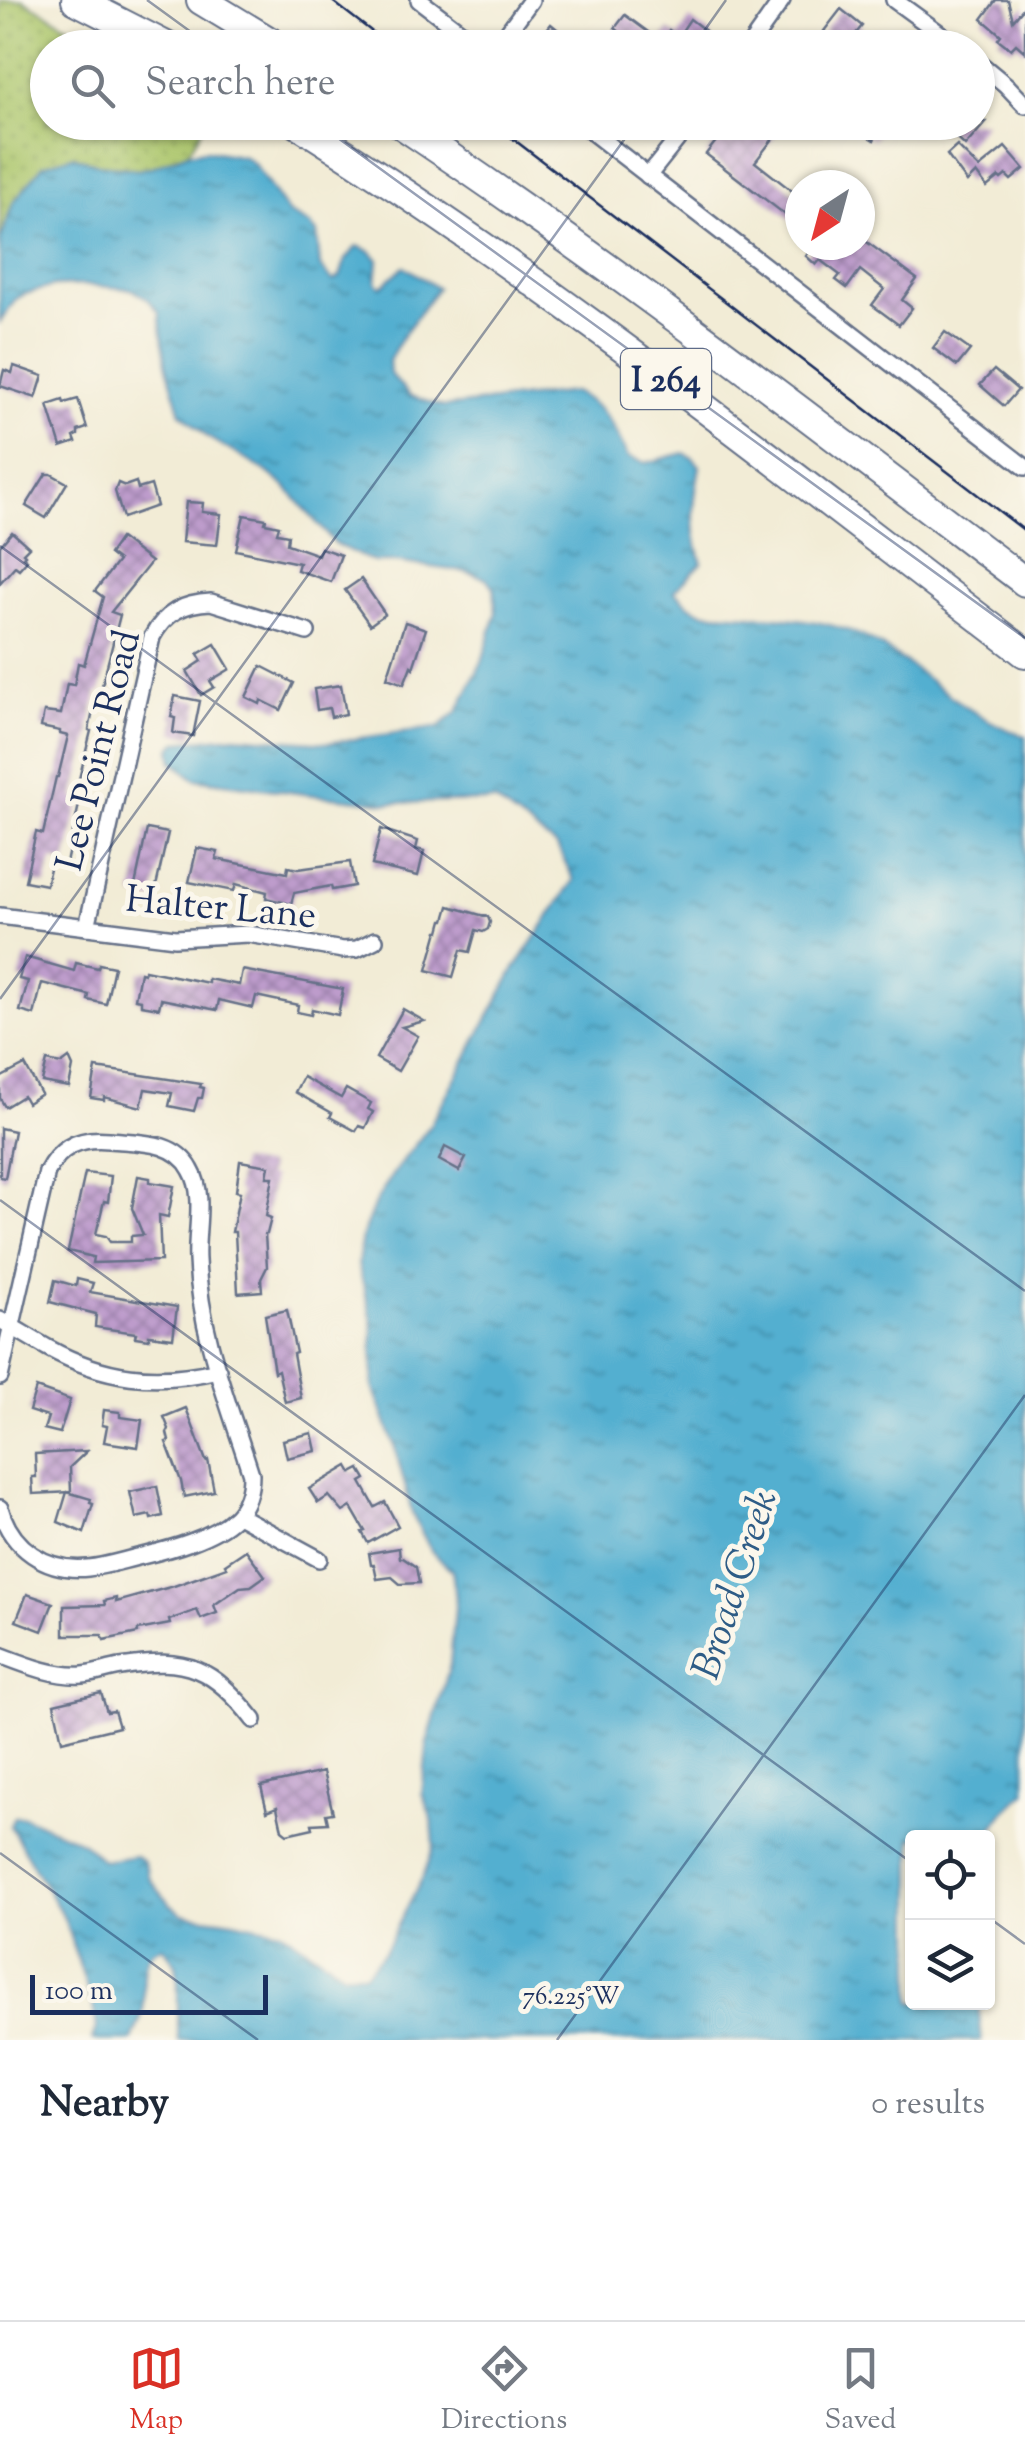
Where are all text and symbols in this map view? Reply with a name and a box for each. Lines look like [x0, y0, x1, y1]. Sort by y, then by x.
search box [30, 30, 995, 140]
icon: search [65, 58, 120, 113]
text: Search here [145, 58, 336, 112]
north arrow [785, 170, 875, 260]
road number: I 264 [621, 349, 711, 409]
street label: Lee Point Road [45, 625, 157, 877]
street label: Halter Lane [123, 875, 318, 945]
water label: Broad Creek [680, 1484, 795, 1687]
map controls [905, 1830, 995, 2010]
button: locate [905, 1830, 995, 1920]
button: layers [905, 1920, 995, 2010]
scale bar [30, 1970, 268, 2014]
text: 100 m [45, 1972, 113, 2012]
text: 76.225°W [523, 1980, 620, 2016]
text: Nearby [40, 2075, 169, 2135]
text: 0 results [871, 2082, 985, 2128]
tab: Map [129, 2341, 184, 2441]
tab: Directions [441, 2341, 567, 2441]
tab: Saved [824, 2341, 896, 2441]

